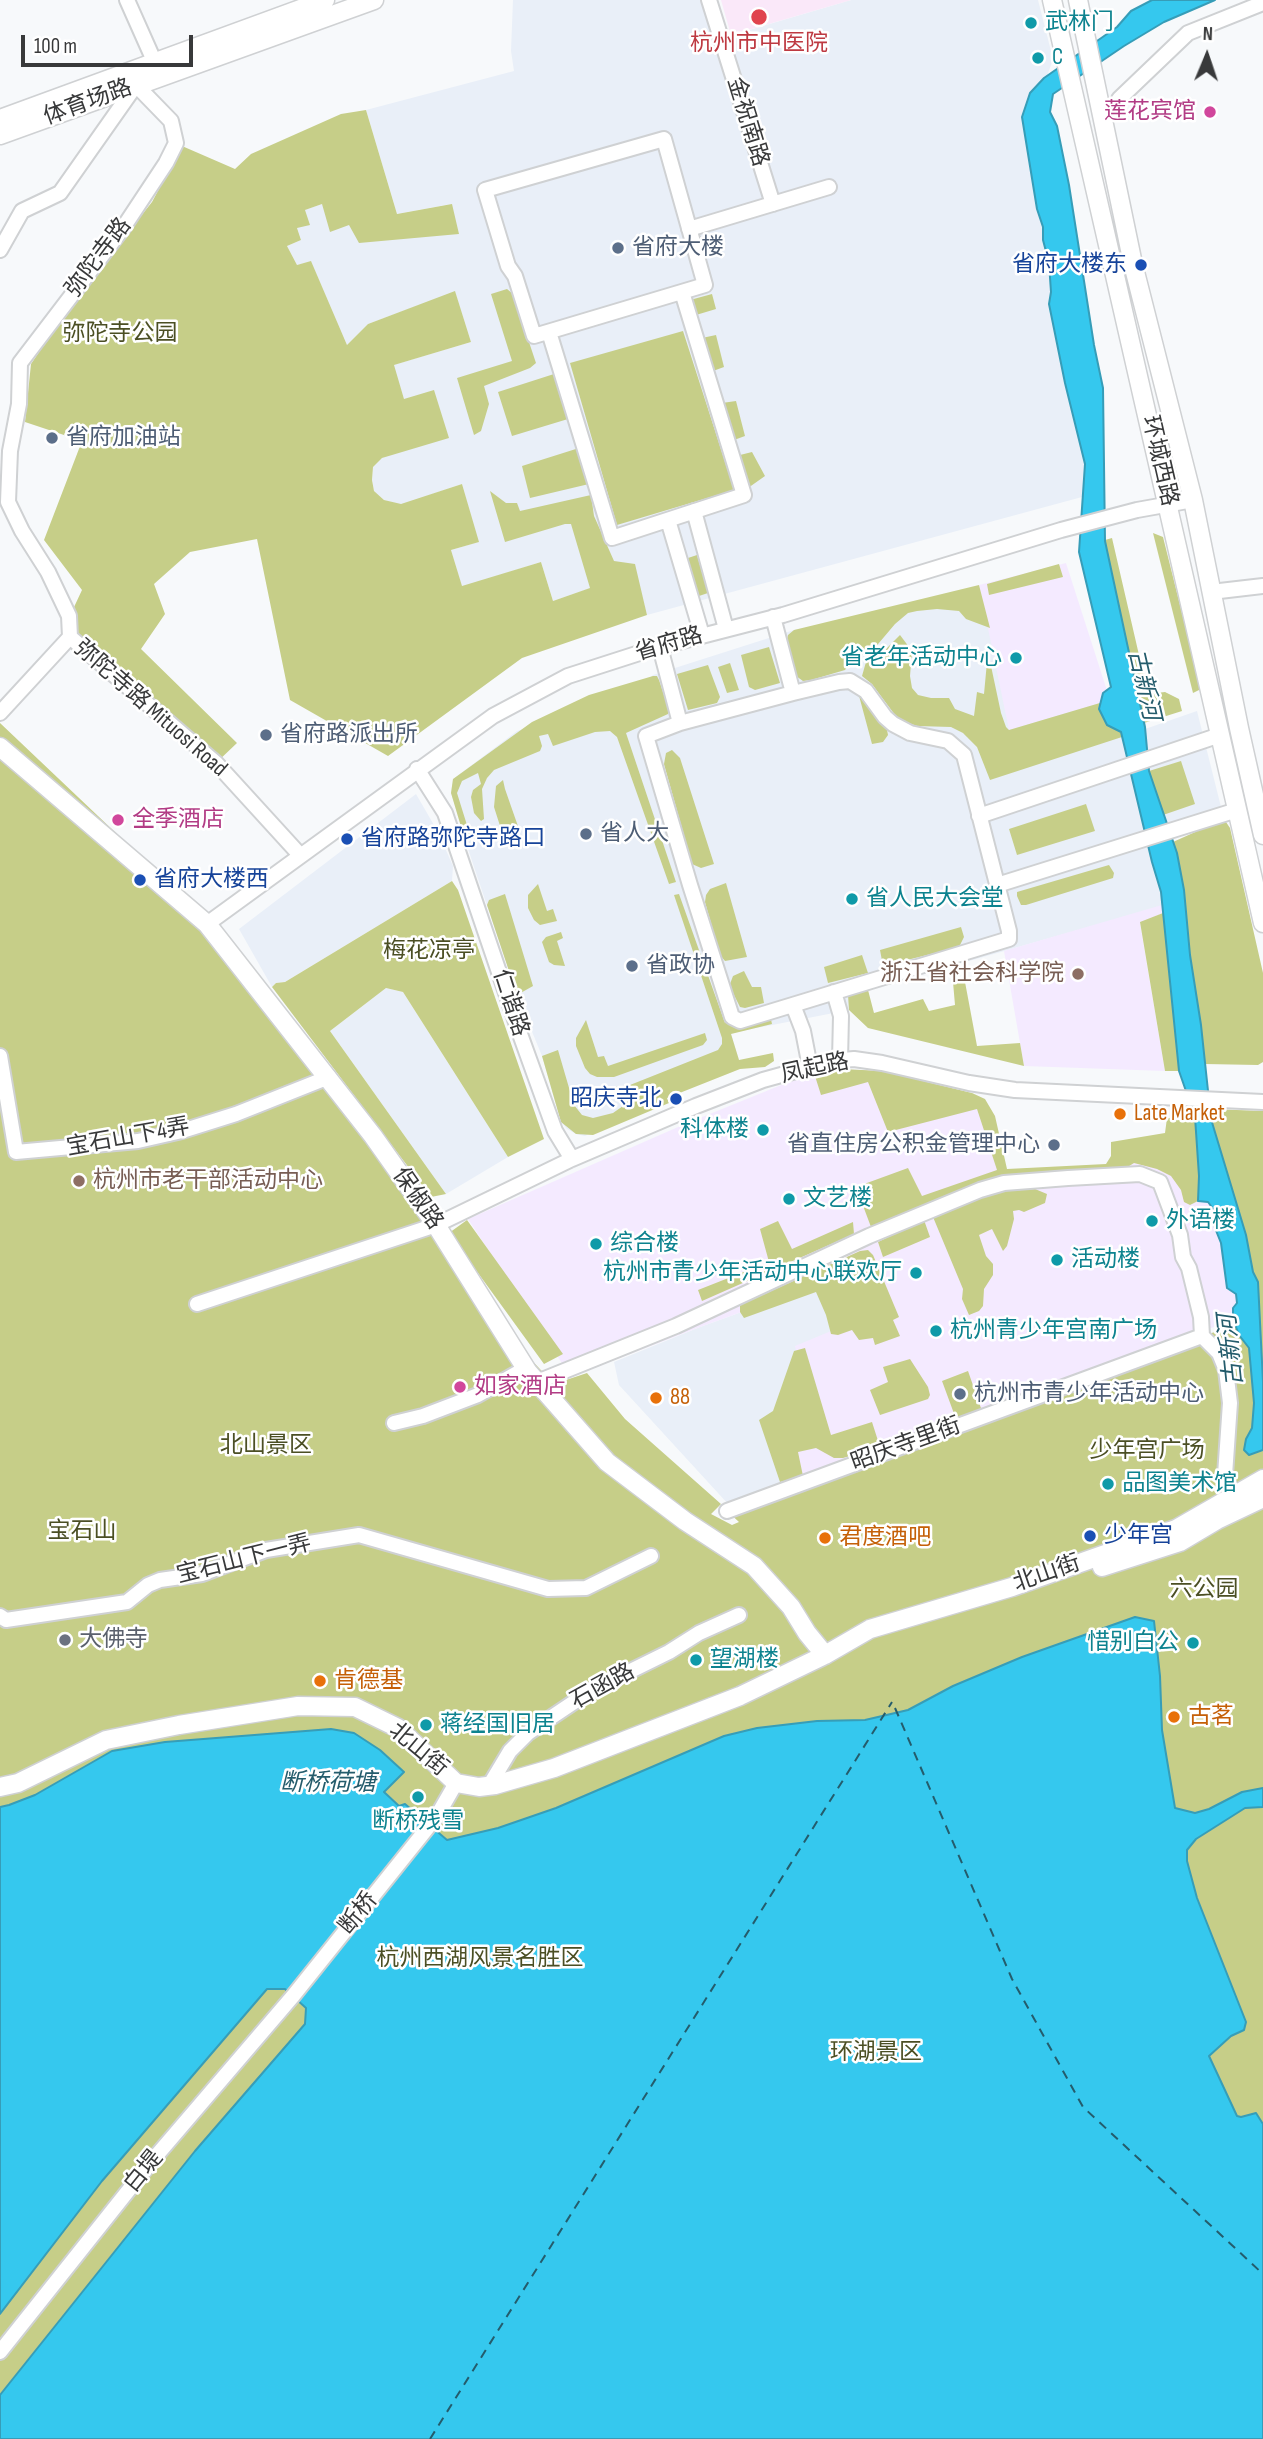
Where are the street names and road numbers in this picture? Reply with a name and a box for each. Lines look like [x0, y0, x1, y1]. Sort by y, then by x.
street label: 体育场路 [40, 74, 136, 132]
street label: 金祝南路 [720, 74, 774, 170]
street label: 弥陀寺路 [60, 213, 138, 303]
street label: 环城西路 [1135, 413, 1183, 509]
street label: 省府路 [632, 622, 706, 668]
street label: 弥陀寺路 Mituosi Road [68, 635, 232, 783]
street label: 仁谐路 [486, 966, 534, 1040]
street label: 凤起路 [778, 1048, 852, 1090]
street label: 宝石山下4弄 [64, 1114, 192, 1162]
street label: 保俶路 [386, 1163, 448, 1235]
street label: 昭庆寺里街 [847, 1412, 965, 1478]
street label: 宝石山下一弄 [174, 1530, 314, 1590]
street label: 北山街 [1010, 1550, 1084, 1598]
street label: 石函路 [566, 1658, 640, 1716]
street label: 北山街 [383, 1717, 453, 1783]
street label: 断桥 [334, 1887, 384, 1941]
street label: 白堤 [119, 2145, 169, 2199]

